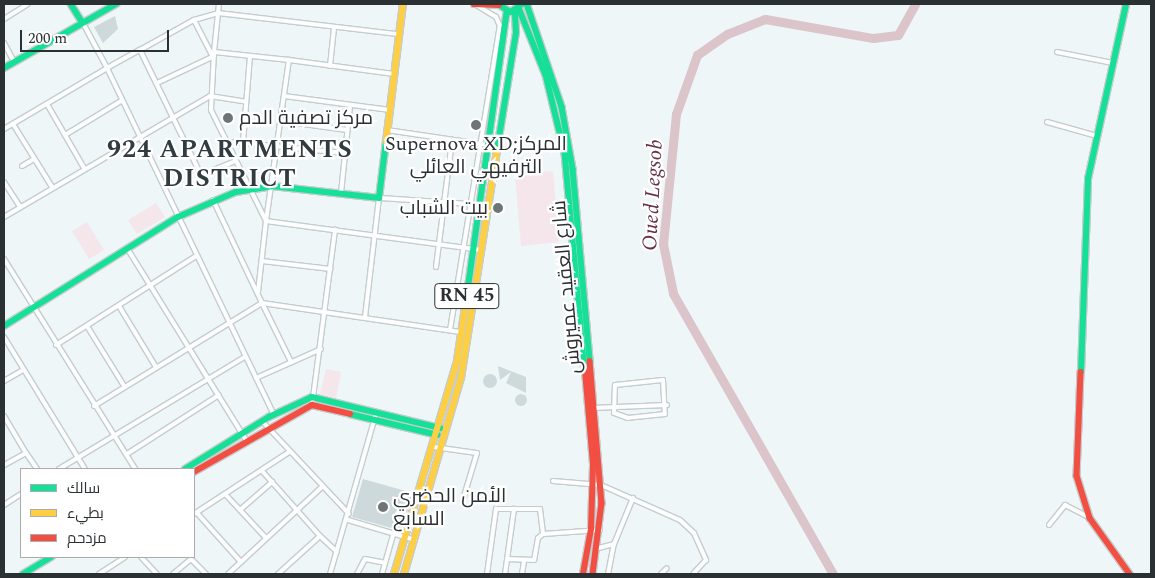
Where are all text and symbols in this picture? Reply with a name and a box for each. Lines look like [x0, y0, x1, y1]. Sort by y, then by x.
scale bar [22, 20, 171, 52]
text: 200 m [28, 27, 67, 50]
place label: مركز تصفية الدم [239, 106, 373, 130]
marker: مركز تصفية الدم [221, 111, 235, 125]
marker: Supernova XD;المركز الترفيهي العائلي [470, 119, 482, 131]
place label: Supernova XD;المركز الترفيهي العائلي [385, 133, 567, 180]
district label: 924 APARTMENTS DISTRICT [105, 136, 355, 195]
water label: Oued Legsob [638, 139, 668, 251]
place label: بيت الشباب [400, 196, 488, 220]
street label: شارع العقيد عميروش [547, 199, 587, 375]
marker: بيت الشباب [492, 202, 504, 214]
road number: RN 45 [433, 280, 501, 312]
legend [20, 468, 195, 558]
text: سالك [67, 477, 100, 500]
place label: الأمن الحضري السابع [393, 484, 506, 531]
marker: الأمن الحضري السابع [377, 501, 389, 513]
text: بطيء [67, 502, 104, 525]
text: مزدحم [67, 527, 107, 550]

